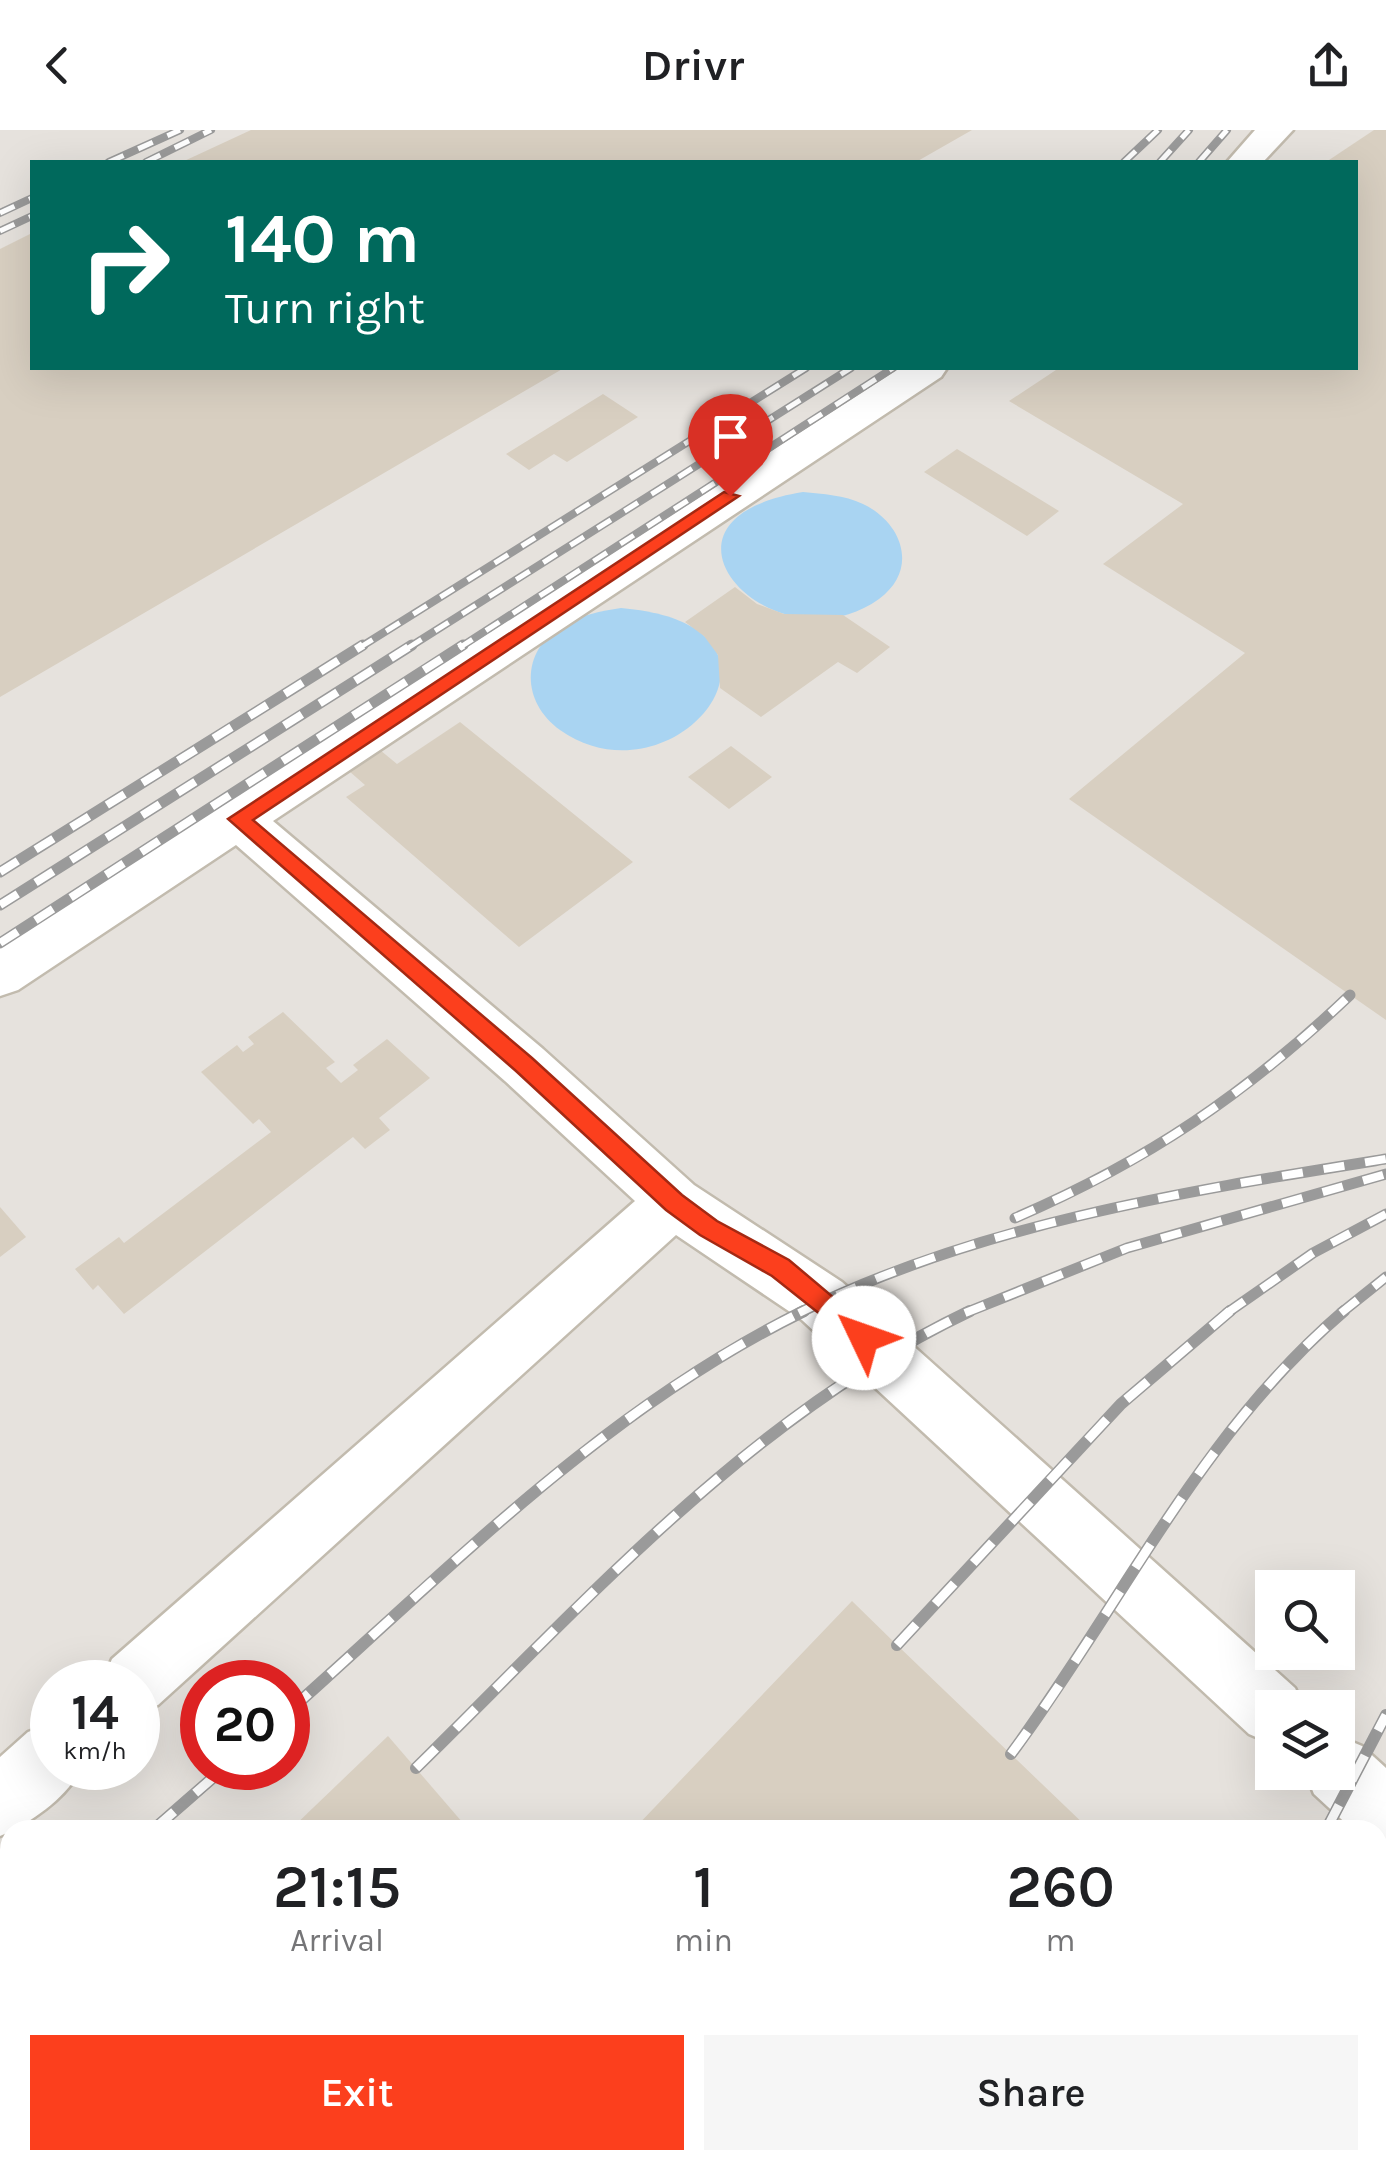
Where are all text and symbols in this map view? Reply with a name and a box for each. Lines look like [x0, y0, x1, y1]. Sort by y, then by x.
icon: back [30, 38, 85, 93]
icon: share [1301, 38, 1356, 93]
text: Drivr [642, 39, 744, 91]
text: 140 m [225, 198, 420, 280]
icon: right [60, 200, 190, 330]
text: Turn right [225, 282, 425, 334]
pin [688, 394, 773, 497]
icon: arrive [703, 409, 758, 464]
position arrow [812, 1286, 916, 1390]
map controls [1255, 1570, 1355, 1790]
button: search [1255, 1570, 1355, 1670]
speed limit sign: 20 [180, 1660, 310, 1790]
text: 14 [71, 1683, 119, 1742]
button: layers [1255, 1690, 1355, 1790]
text: km/h [63, 1736, 127, 1765]
text: 21:15 [273, 1852, 401, 1922]
text: 1 [693, 1852, 714, 1922]
text: 260 [1006, 1852, 1115, 1922]
text: Arrival [290, 1922, 384, 1959]
text: min [674, 1922, 733, 1959]
text: m [1045, 1922, 1075, 1959]
button: Exit [30, 2035, 684, 2150]
button: Share [704, 2035, 1358, 2150]

